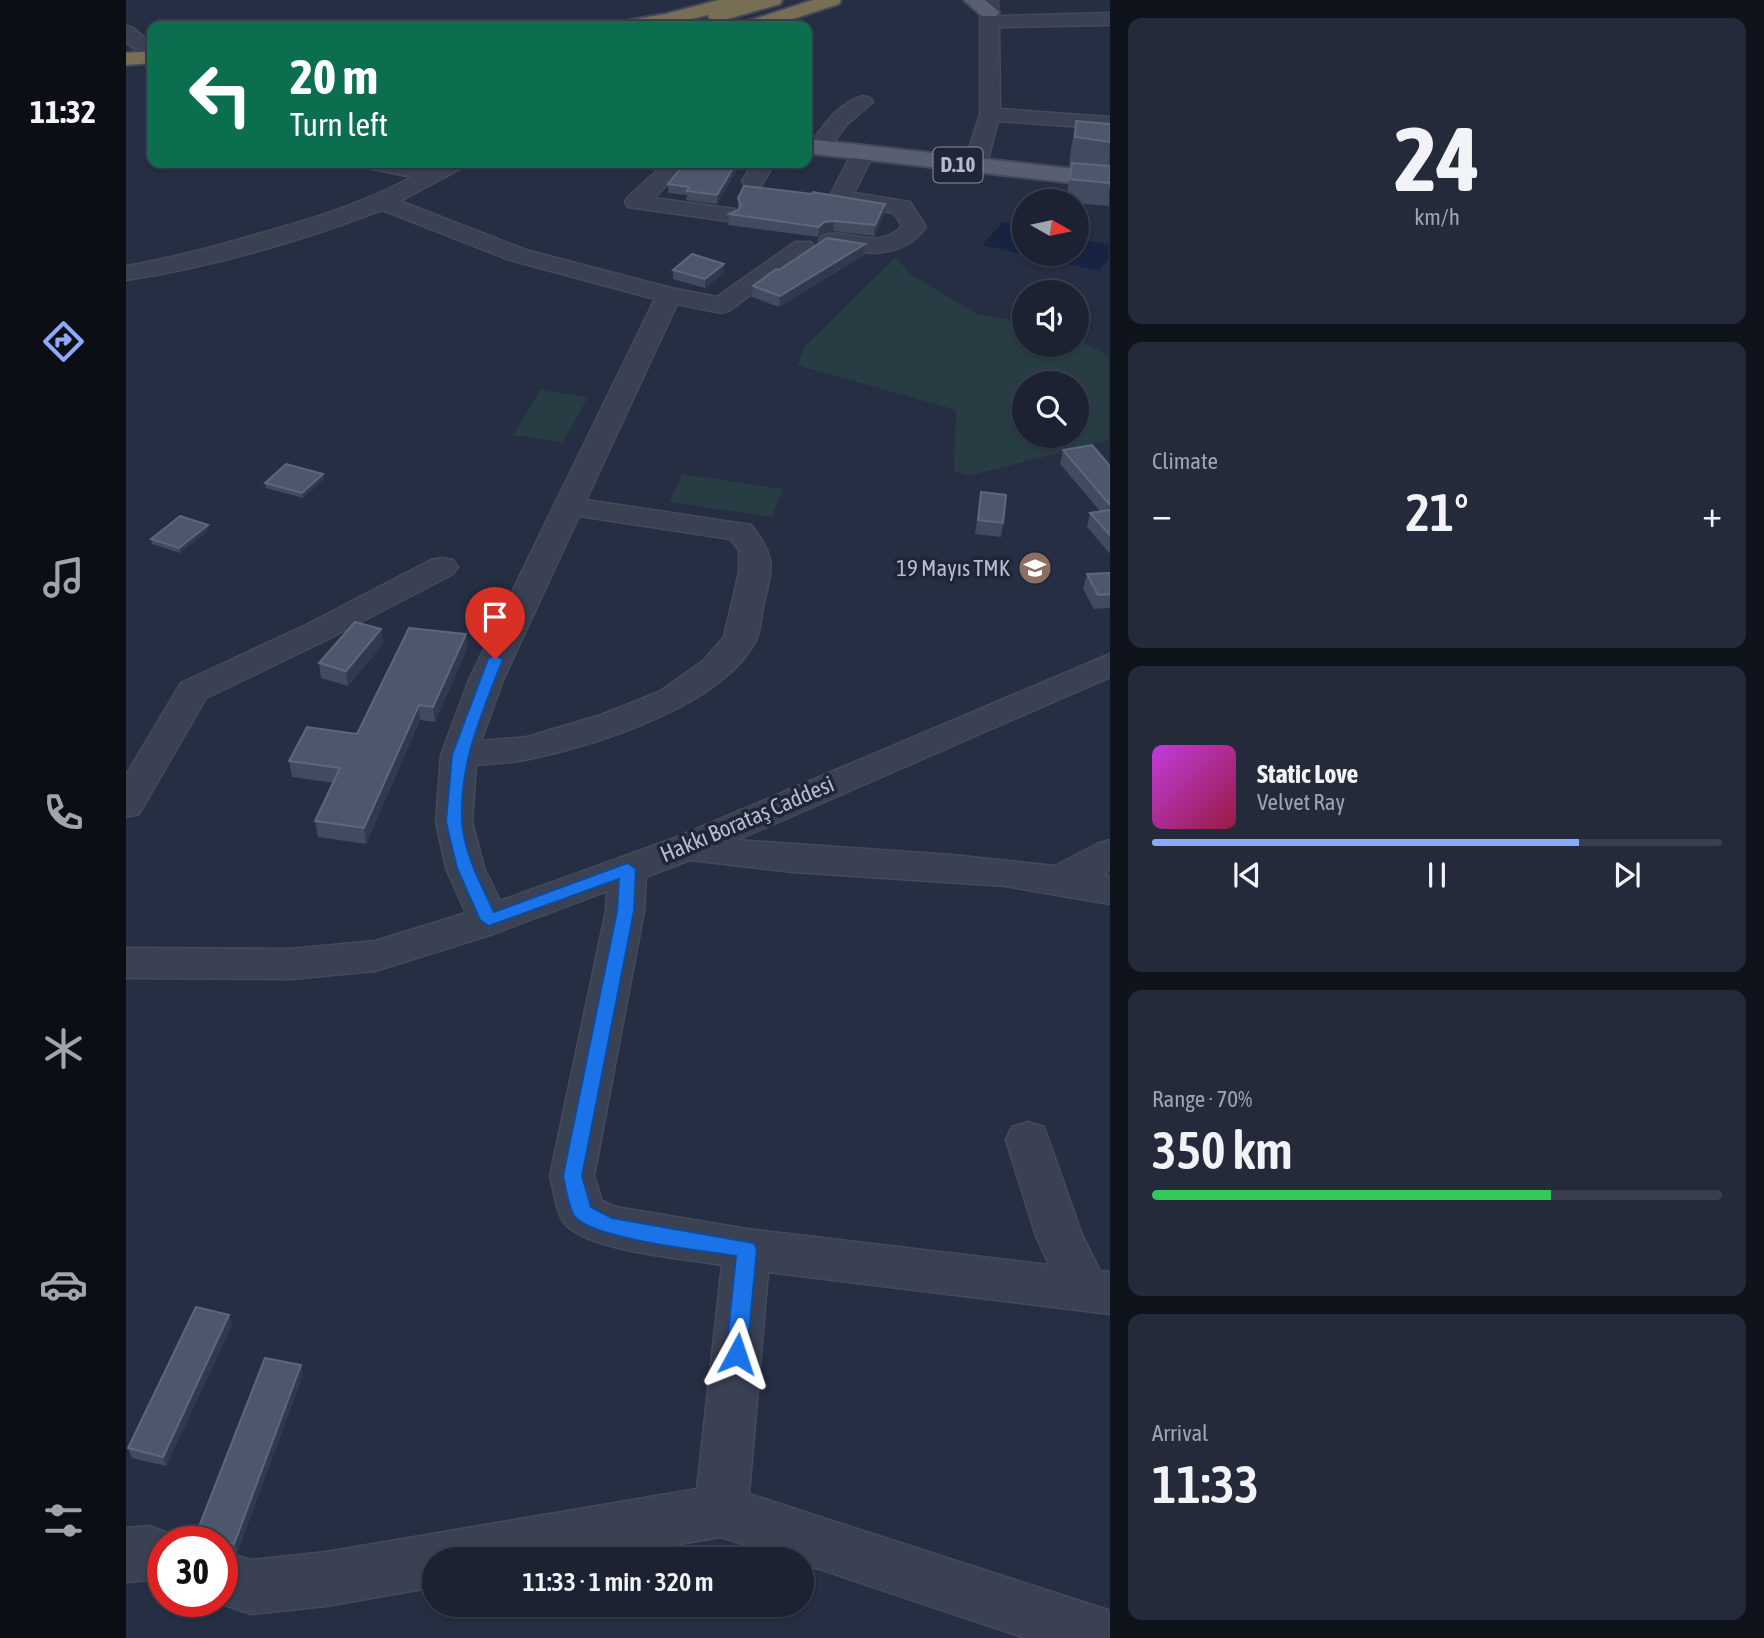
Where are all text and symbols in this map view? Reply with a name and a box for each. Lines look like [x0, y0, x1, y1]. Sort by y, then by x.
text: 20 m [290, 48, 378, 104]
icon: left [175, 49, 266, 140]
text: 11:32 [30, 93, 96, 130]
text: Turn left [290, 106, 388, 143]
text: 24 [1394, 106, 1480, 210]
road number: D.10 [934, 148, 982, 182]
north arrow [1012, 189, 1088, 266]
map controls [1012, 189, 1089, 448]
text: km/h [1414, 204, 1460, 230]
button: sound [1012, 280, 1089, 357]
icon: directions [39, 317, 88, 366]
button: search [1012, 371, 1089, 448]
text: Climate [1152, 448, 1218, 474]
text: 21° [1405, 482, 1469, 542]
text: − [1152, 492, 1172, 535]
text: + [1702, 492, 1722, 535]
school or university icon: 19 Mayıs TMK [1016, 549, 1054, 587]
icon: music [39, 553, 88, 602]
place label: 19 Mayıs TMK [896, 555, 1011, 581]
pin [465, 587, 525, 659]
icon: arrive [476, 598, 514, 636]
text: Static Love [1257, 759, 1358, 789]
street label: Hakkı Borataş Caddesi [656, 771, 838, 867]
icon: phone [39, 788, 88, 837]
text: Velvet Ray [1257, 789, 1345, 815]
icon: previous [1228, 856, 1266, 894]
icon: pause [1418, 856, 1456, 894]
icon: next [1608, 856, 1646, 894]
icon: climate [39, 1024, 88, 1073]
text: Range · 70% [1152, 1086, 1252, 1112]
text: 350 km [1152, 1120, 1293, 1180]
icon: car [39, 1260, 88, 1309]
position arrow [700, 1317, 774, 1391]
text: Arrival [1152, 1420, 1208, 1446]
text: 11:33 [1152, 1454, 1259, 1514]
icon: filters [39, 1496, 88, 1545]
speed limit sign: 30 [147, 1526, 238, 1617]
text: 11:33 · 1 min · 320 m [523, 1567, 713, 1597]

